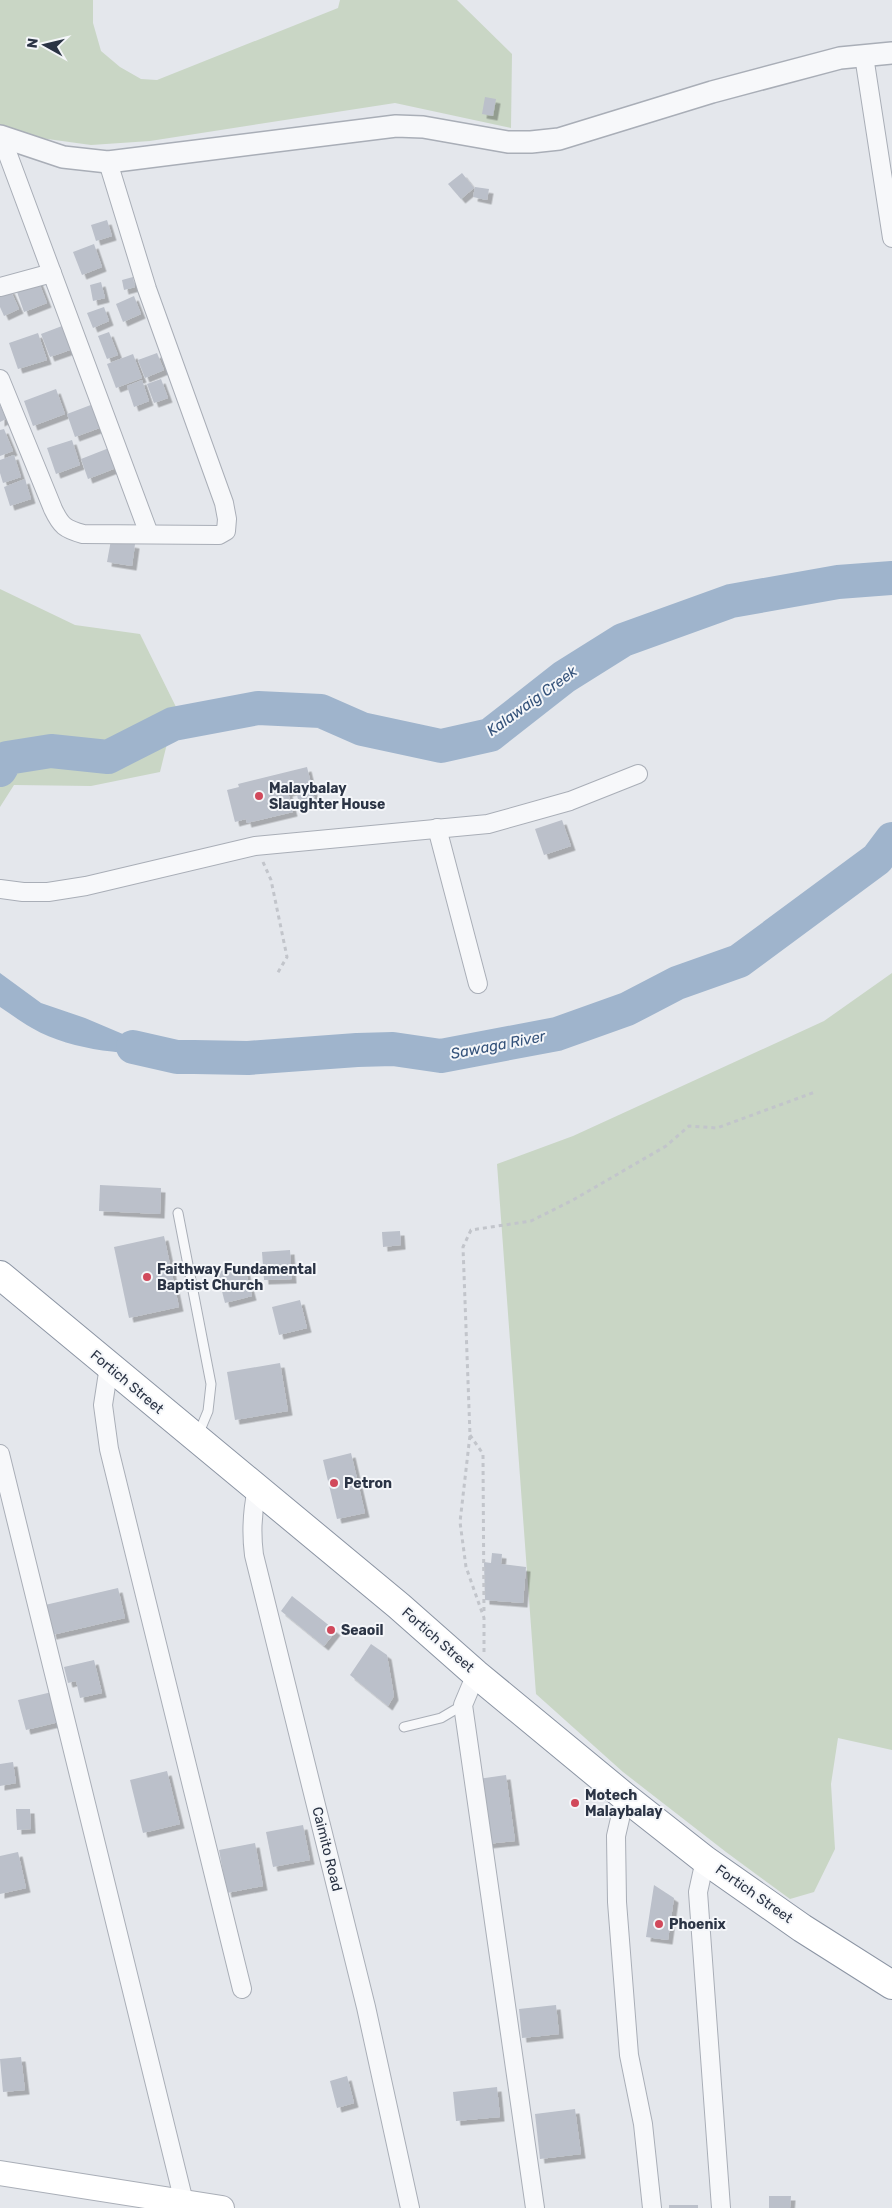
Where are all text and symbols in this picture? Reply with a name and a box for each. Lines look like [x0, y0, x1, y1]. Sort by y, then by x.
north arrow [20, 20, 70, 70]
text: N [24, 37, 42, 49]
water label: Kalawaig Creek [483, 662, 581, 740]
place label: Malaybalay Slaughter House [269, 780, 385, 813]
marker: Malaybalay Slaughter House [253, 790, 265, 802]
water label: Sawaga River [449, 1027, 548, 1063]
place label: Faithway Fundamental Baptist Church [157, 1261, 316, 1294]
marker: Faithway Fundamental Baptist Church [141, 1271, 153, 1283]
street label: Fortich Street [87, 1346, 167, 1418]
place label: Petron [344, 1475, 392, 1492]
marker: Petron [328, 1477, 340, 1489]
street label: Fortich Street [398, 1604, 478, 1676]
place label: Seaoil [341, 1622, 383, 1639]
marker: Seaoil [325, 1624, 337, 1636]
place label: Motech Malaybalay [585, 1787, 663, 1820]
marker: Motech Malaybalay [569, 1797, 581, 1809]
street label: Caimito Road [308, 1805, 346, 1893]
street label: Fortich Street [712, 1861, 796, 1927]
place label: Phoenix [669, 1916, 726, 1933]
marker: Phoenix [653, 1918, 665, 1930]

